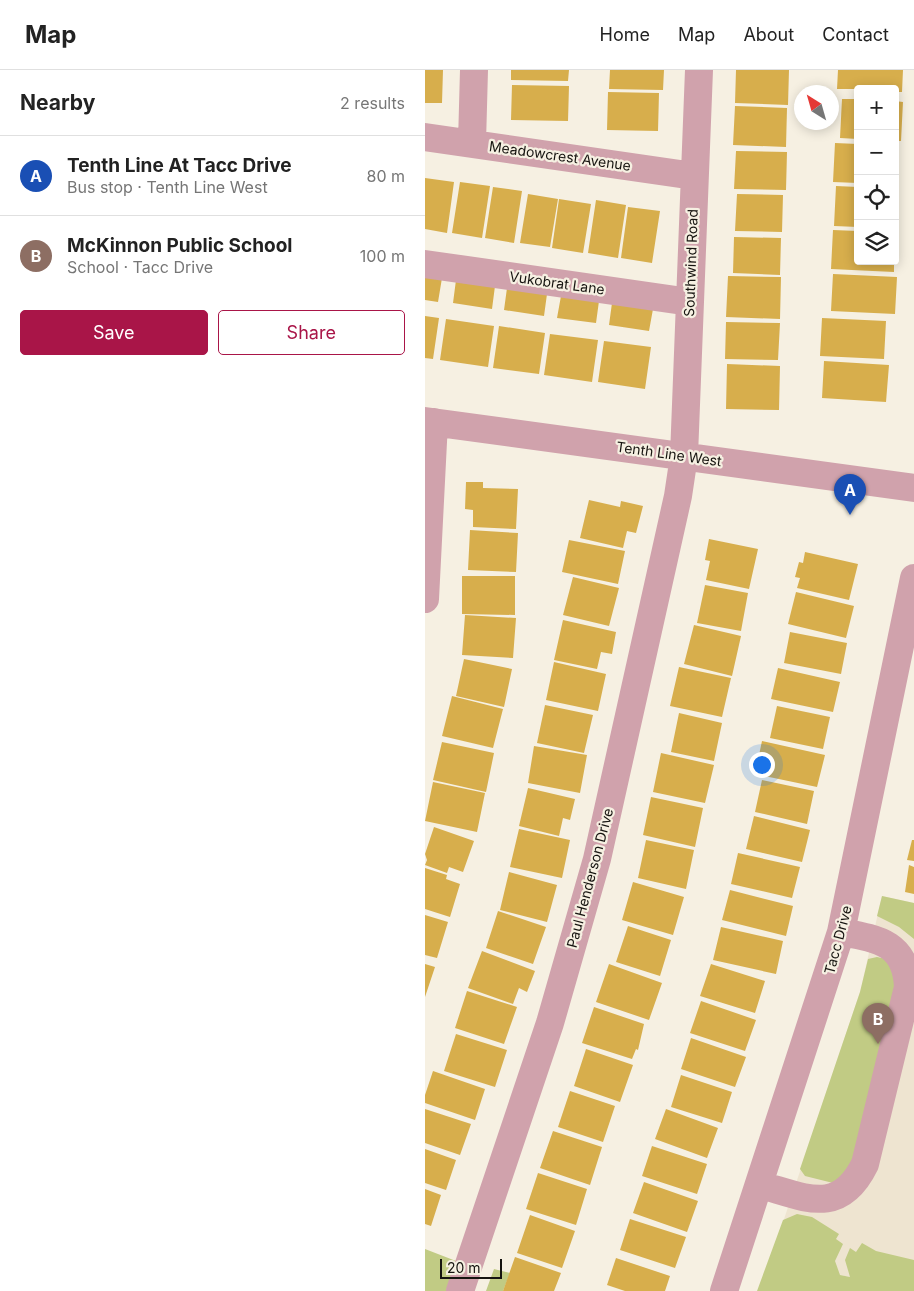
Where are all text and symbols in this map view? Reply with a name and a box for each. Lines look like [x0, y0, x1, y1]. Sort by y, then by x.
text: Map [25, 20, 76, 49]
text: Home [600, 24, 650, 45]
text: Map [678, 24, 715, 45]
text: About [743, 24, 794, 45]
text: Contact [822, 24, 889, 45]
north arrow [794, 85, 839, 130]
map controls [854, 85, 899, 265]
button: + [854, 85, 899, 130]
text: Nearby [20, 90, 95, 115]
text: 2 results [340, 93, 405, 113]
button: − [854, 130, 899, 175]
street label: Meadowcrest Avenue [488, 137, 632, 174]
text: Tenth Line At Tacc Drive [67, 154, 292, 177]
text: A [30, 166, 42, 186]
text: 80 m [366, 166, 405, 186]
button: locate [854, 175, 899, 220]
text: Bus stop · Tenth Line West [67, 177, 268, 197]
street label: Southwind Road [680, 209, 701, 317]
button: layers [854, 220, 899, 265]
text: McKinnon Public School [67, 234, 292, 257]
text: B [31, 246, 41, 266]
text: 100 m [360, 246, 405, 266]
text: School · Tacc Drive [67, 257, 213, 277]
street label: Vukobrat Lane [508, 267, 606, 298]
button: Save [20, 310, 208, 355]
button: Share [218, 310, 405, 355]
street label: Tenth Line West [615, 438, 723, 469]
pin: A [834, 474, 866, 515]
your location [749, 752, 775, 778]
street label: Paul Henderson Drive [563, 806, 616, 950]
street label: Tacc Drive [820, 904, 855, 976]
pin: B [862, 1003, 894, 1044]
scale bar [440, 1256, 503, 1279]
text: 20 m [447, 1259, 481, 1276]

